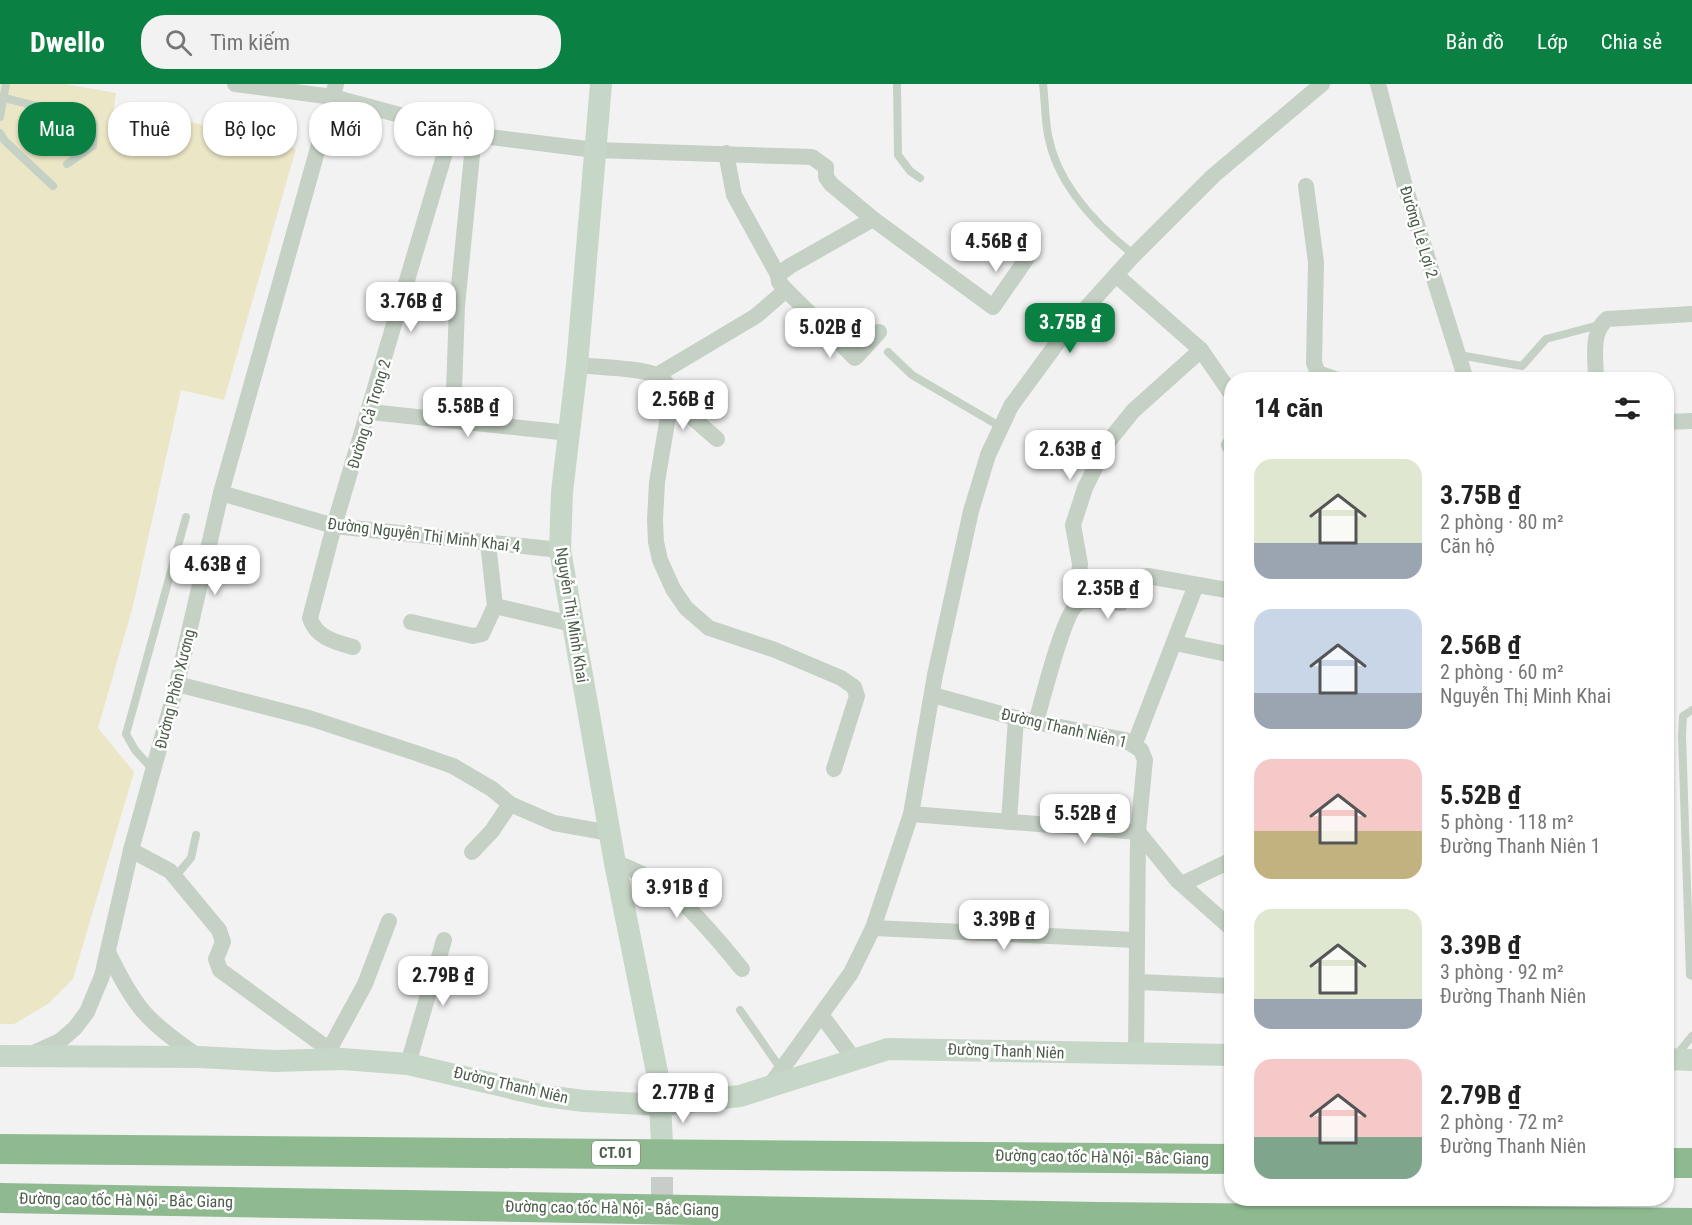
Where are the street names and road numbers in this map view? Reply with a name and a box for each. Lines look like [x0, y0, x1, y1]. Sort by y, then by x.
street label: Đường Lê Lợi 2 [1396, 184, 1442, 280]
street label: Đường Cả Trọng 2 [343, 357, 395, 471]
street label: Đường Nguyễn Thị Minh Khai 4 [327, 514, 521, 556]
street label: Nguyễn Thị Minh Khai [552, 546, 592, 684]
street label: Đường Phồn Xương [151, 627, 199, 751]
street label: Đường Thanh Niên 1 [999, 704, 1129, 752]
street label: Đường Thanh Niên [947, 1039, 1065, 1063]
street label: Đường Thanh Niên [452, 1063, 570, 1107]
road number: CT.01 [592, 1141, 640, 1165]
street label: Đường cao tốc Hà Nội - Bắc Giang [995, 1146, 1209, 1168]
street label: Đường cao tốc Hà Nội - Bắc Giang [19, 1189, 233, 1211]
street label: Đường cao tốc Hà Nội - Bắc Giang [505, 1197, 719, 1219]

